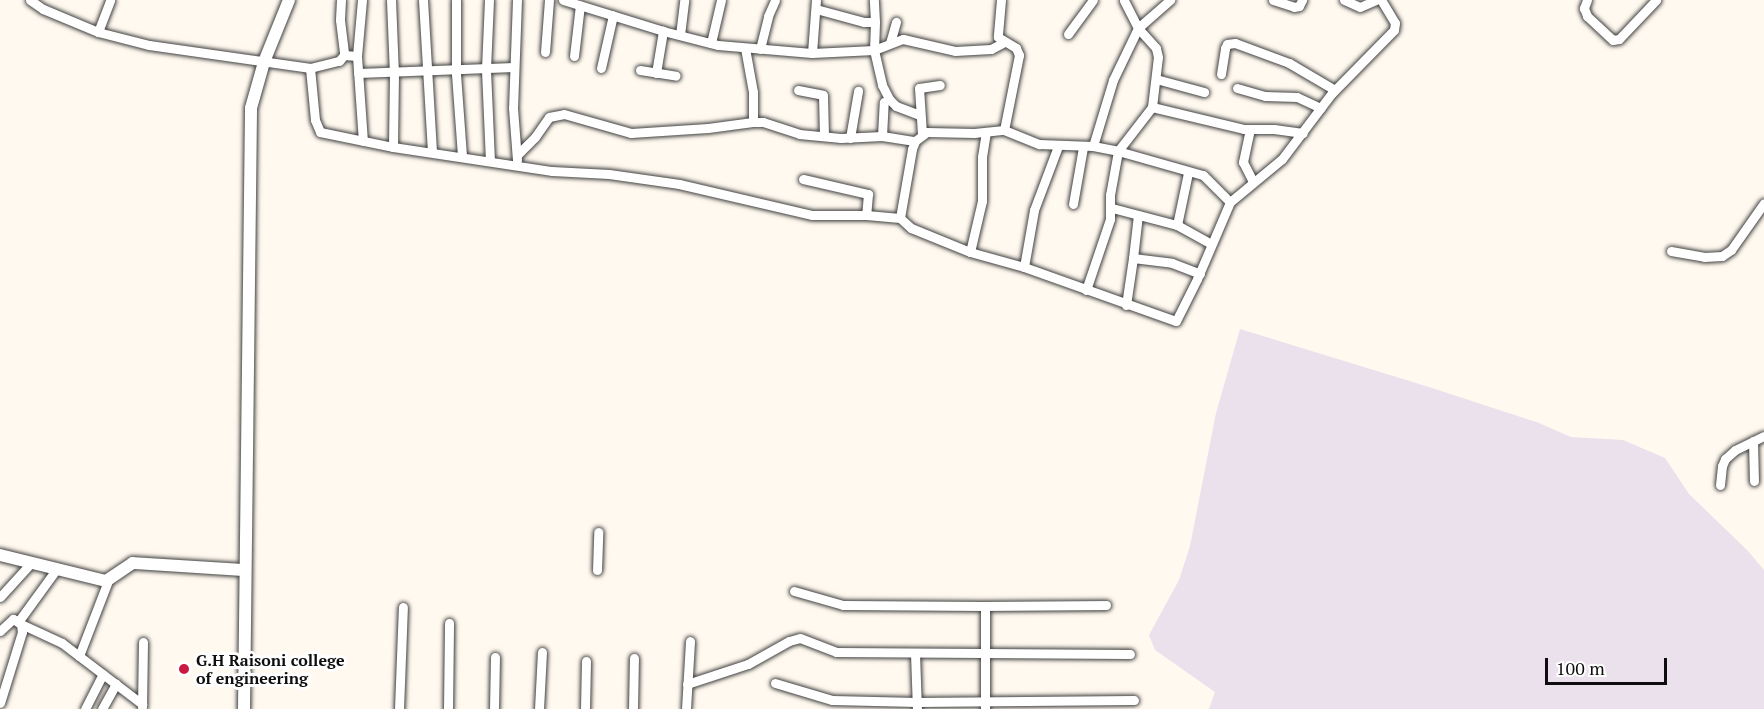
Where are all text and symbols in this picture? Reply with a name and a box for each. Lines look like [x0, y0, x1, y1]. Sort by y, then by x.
scale bar [1548, 646, 1670, 684]
place label: G.H Raisoni college of engineering [196, 650, 345, 688]
text: 100 m [1556, 656, 1605, 680]
marker: G.H Raisoni college of engineering [177, 662, 191, 676]

